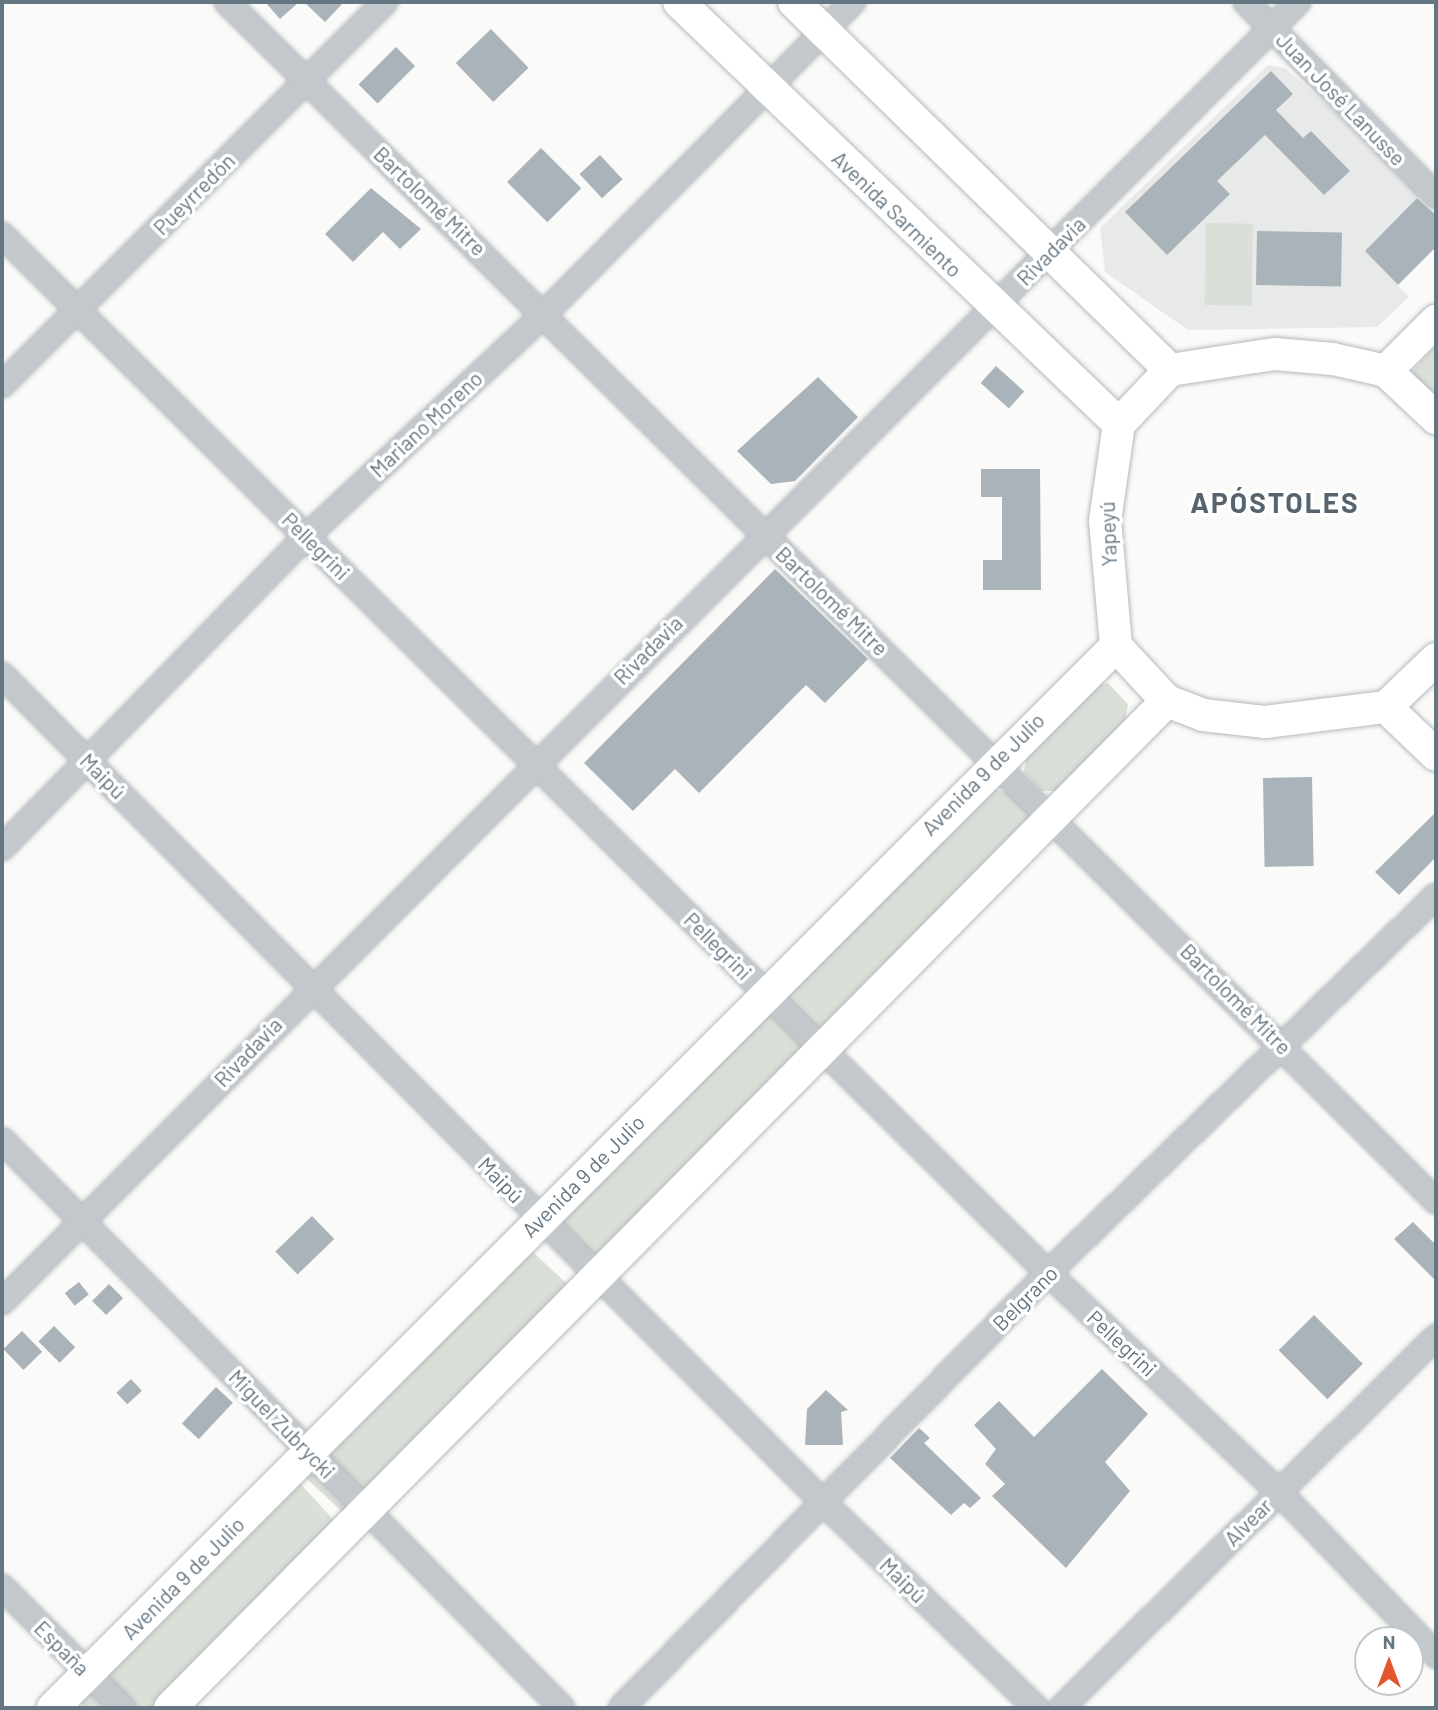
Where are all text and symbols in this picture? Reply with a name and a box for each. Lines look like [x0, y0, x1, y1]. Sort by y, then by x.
street label: Juan José Lanusse [1271, 27, 1411, 171]
street label: Bartolomé Mitre [369, 141, 491, 261]
street label: Avenida Sarmiento [827, 146, 967, 282]
street label: Pueyrredón [148, 148, 240, 240]
street label: Rivadavia [1011, 211, 1091, 291]
street label: Mariano Moreno [365, 366, 487, 482]
district label: APÓSTOLES [1191, 485, 1359, 519]
street label: Yapeyú [1094, 501, 1122, 567]
street label: Pellegrini [277, 507, 355, 585]
street label: Bartolomé Mitre [771, 541, 893, 661]
street label: Rivadavia [608, 610, 688, 690]
street label: Avenida 9 de Julio [916, 707, 1050, 841]
street label: Maipú [75, 748, 131, 804]
street label: Pellegrini [679, 907, 757, 985]
street label: Bartolomé Mitre [1175, 938, 1297, 1060]
street label: Rivadavia [209, 1012, 287, 1092]
street label: Avenida 9 de Julio [516, 1109, 650, 1243]
street label: Maipú [473, 1152, 529, 1208]
street label: Belgrano [987, 1260, 1063, 1336]
street label: Pellegrini [1082, 1305, 1162, 1381]
street label: Miguel Zubrycki [224, 1364, 340, 1484]
street label: Alvear [1219, 1493, 1277, 1551]
street label: Avenida 9 de Julio [116, 1511, 250, 1645]
street label: Maipú [875, 1552, 931, 1608]
street label: España [29, 1615, 95, 1681]
north arrow [1354, 1626, 1424, 1696]
text: N [1383, 1630, 1395, 1653]

